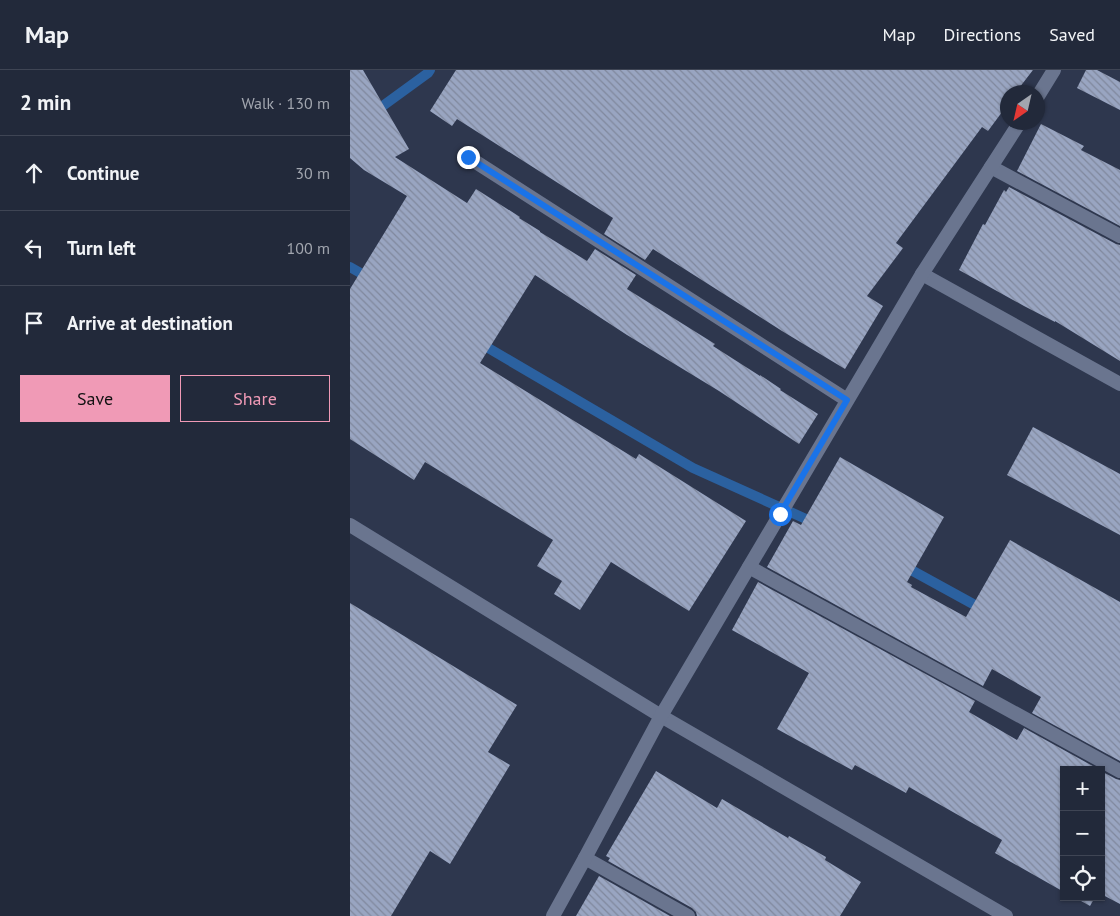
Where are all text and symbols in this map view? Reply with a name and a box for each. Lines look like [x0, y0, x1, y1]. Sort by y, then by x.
text: Map [25, 19, 69, 50]
text: Map [883, 23, 915, 46]
text: Directions [943, 23, 1021, 46]
text: Saved [1049, 23, 1095, 46]
north arrow [1000, 85, 1045, 130]
text: 2 min [20, 89, 71, 116]
text: Walk · 130 m [241, 93, 330, 113]
route end [457, 146, 480, 169]
icon: ahead [20, 159, 48, 187]
text: Continue [67, 161, 139, 185]
text: 30 m [295, 163, 330, 183]
icon: left [20, 234, 48, 262]
text: Turn left [67, 236, 136, 260]
text: 100 m [287, 238, 330, 258]
icon: arrive [20, 309, 48, 337]
text: Arrive at destination [67, 311, 233, 335]
button: Save [20, 375, 170, 422]
button: Share [180, 375, 330, 422]
route start [769, 503, 792, 526]
map controls [1060, 766, 1105, 901]
button: + [1060, 766, 1105, 811]
button: − [1060, 811, 1105, 856]
button: locate [1060, 856, 1105, 901]

